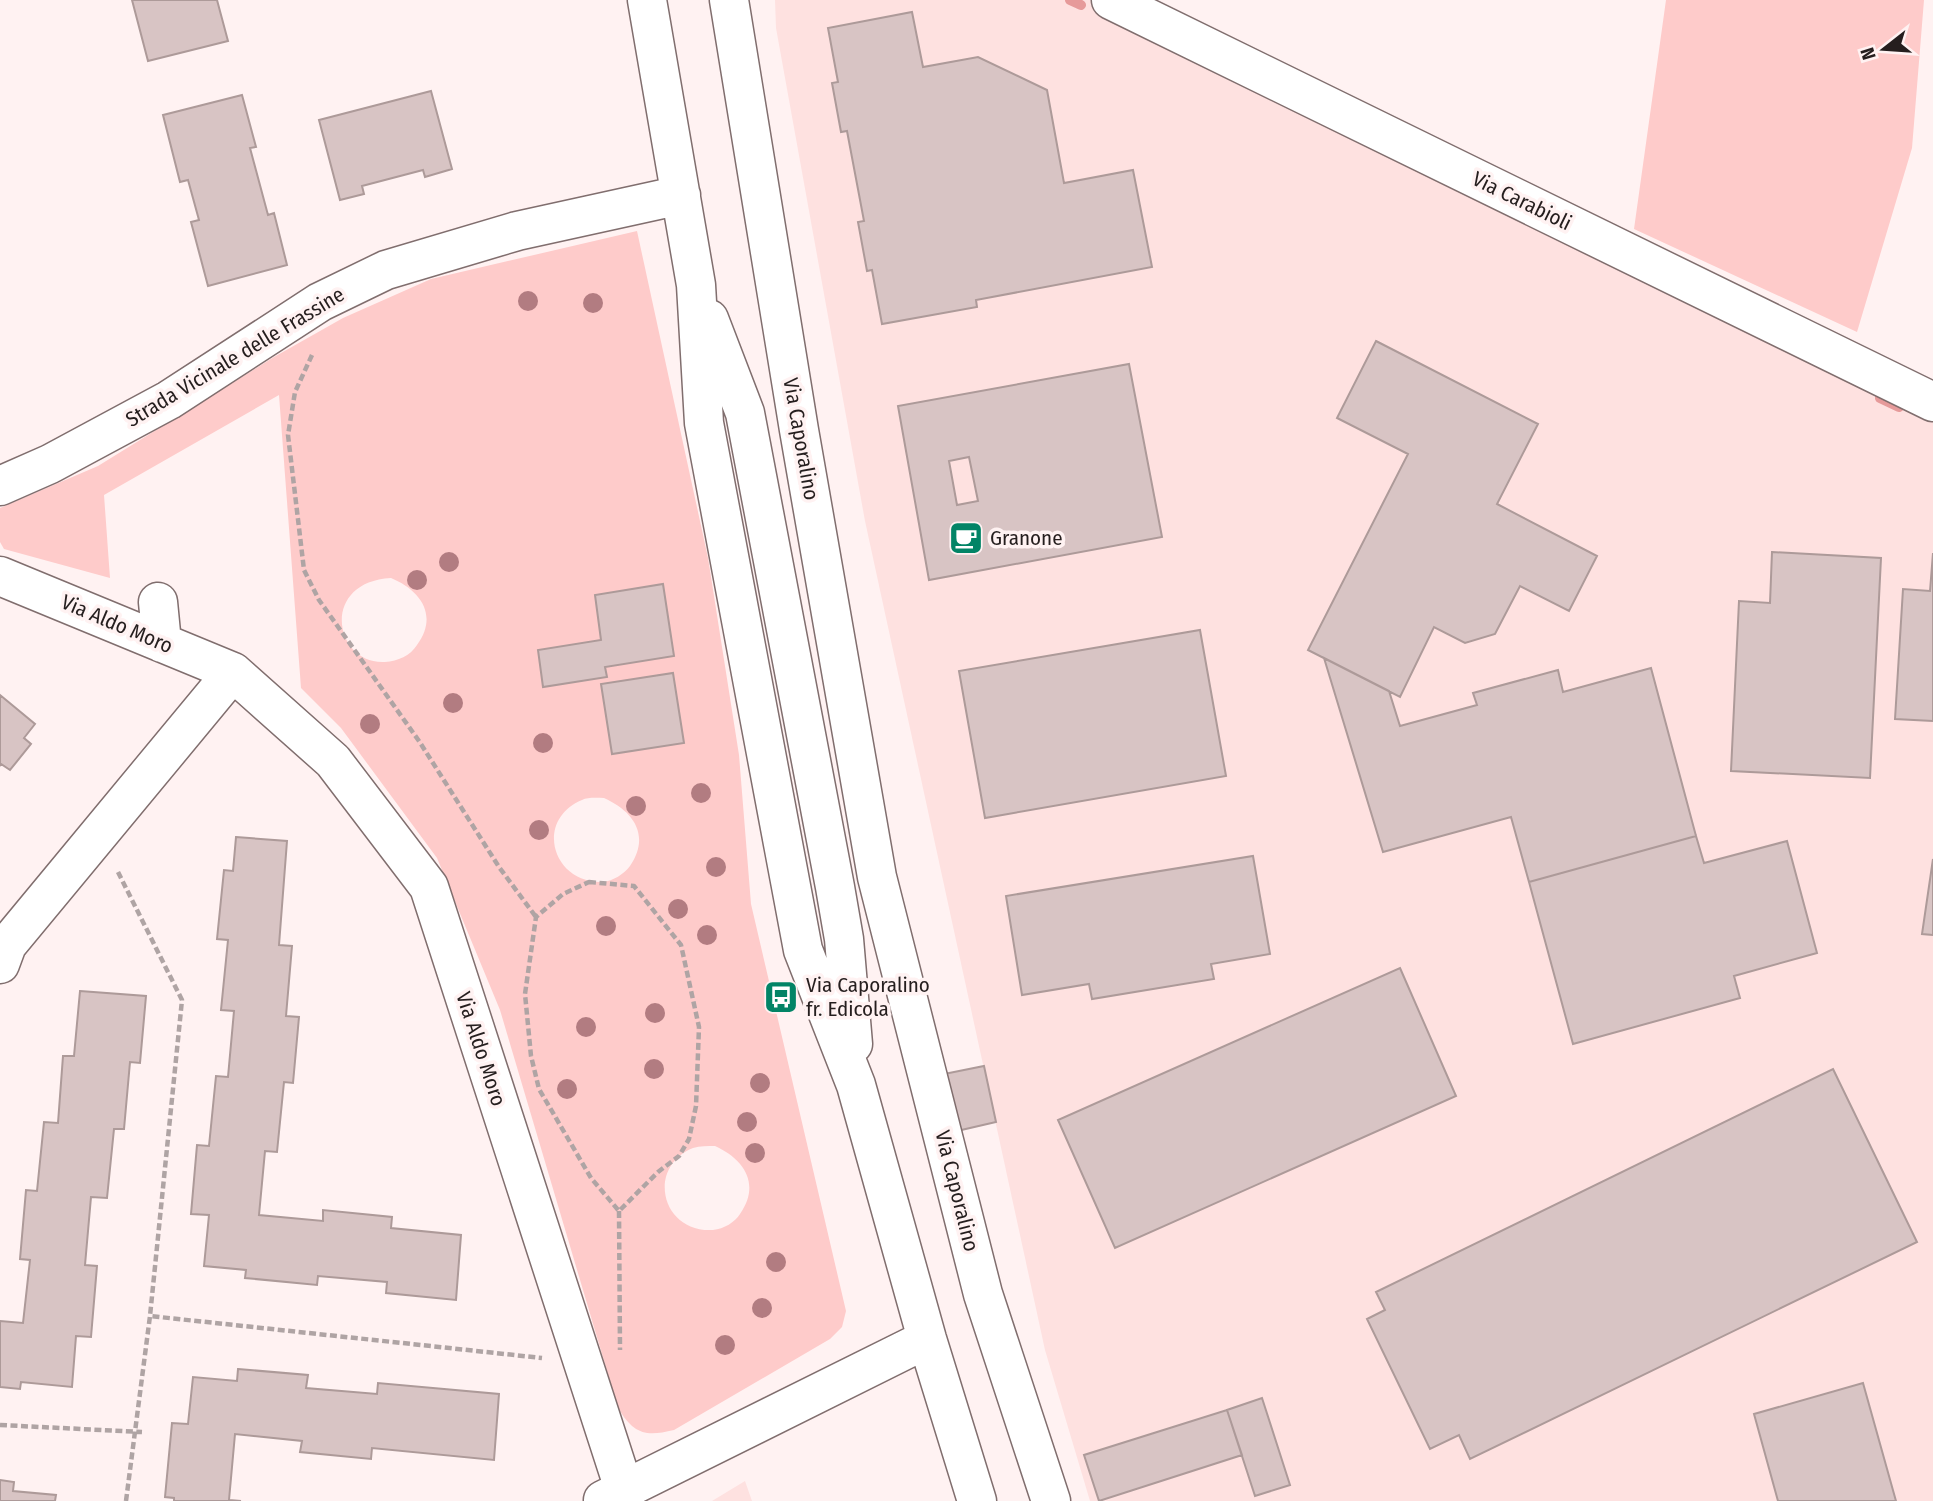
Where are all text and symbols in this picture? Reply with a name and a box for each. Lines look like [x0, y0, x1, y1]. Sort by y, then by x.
north arrow [1849, 14, 1919, 84]
text: N [1856, 45, 1881, 63]
street label: Via Carabioli [1468, 166, 1576, 236]
street label: Strada Vicinale delle Frassine [121, 281, 349, 433]
street label: Via Caporalino [777, 376, 825, 502]
cafe icon: Granone [947, 519, 985, 557]
place label: Granone [990, 525, 1063, 551]
street label: Via Aldo Moro [57, 589, 177, 659]
place label: Via Caporalino fr. Edicola [806, 972, 930, 1022]
bus stop icon: Via Caporalino fr. Edicola [762, 978, 800, 1016]
street label: Via Aldo Moro [450, 989, 512, 1109]
street label: Via Caporalino [929, 1128, 985, 1254]

